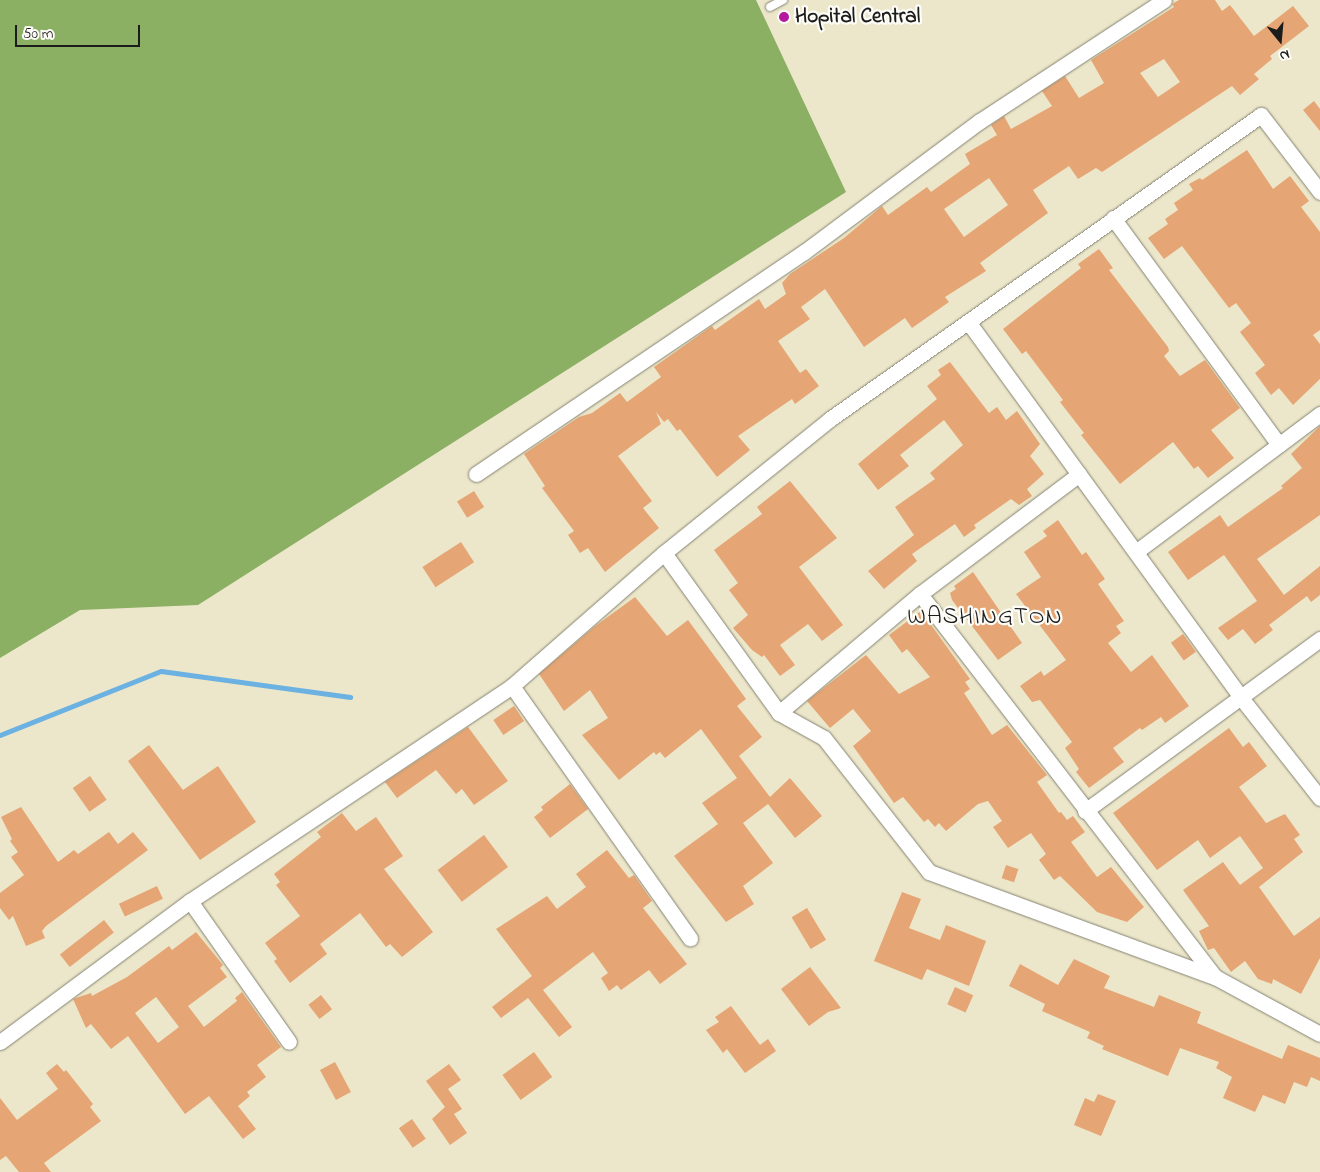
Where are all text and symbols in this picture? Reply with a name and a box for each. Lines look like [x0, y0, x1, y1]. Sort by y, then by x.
place label: Hopital Central [795, 4, 920, 30]
marker: Hopital Central [777, 10, 791, 24]
scale bar [18, 15, 142, 47]
north arrow [1255, 15, 1305, 65]
text: 50 m [23, 23, 53, 45]
text: N [1277, 43, 1292, 66]
district label: WASHINGTON [906, 604, 1064, 632]

